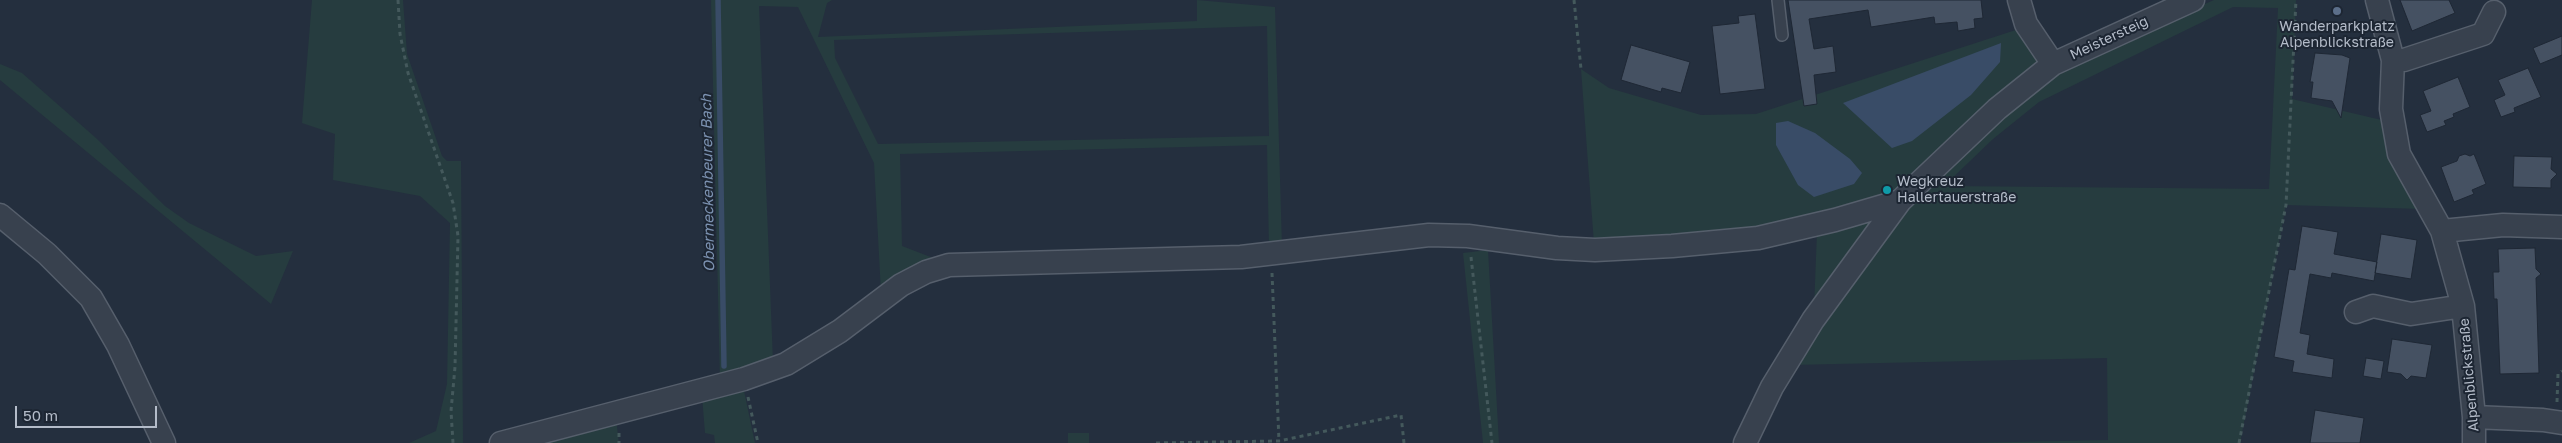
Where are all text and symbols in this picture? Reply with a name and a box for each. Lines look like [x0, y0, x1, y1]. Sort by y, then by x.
marker: Wanderparkplatz Alpenblickstraße [2331, 5, 2343, 17]
street label: Meistersteig [2067, 13, 2151, 63]
place label: Wanderparkplatz Alpenblickstraße [2279, 19, 2395, 52]
water label: Obermeckenbeurer Bach [697, 94, 719, 272]
place label: Wegkreuz Hallertauerstraße [1897, 174, 2016, 206]
marker: Wegkreuz Hallertauerstraße [1881, 184, 1893, 196]
street label: Alpenblickstraße [2456, 318, 2482, 432]
scale bar [18, 396, 160, 428]
text: 50 m [23, 406, 58, 424]

